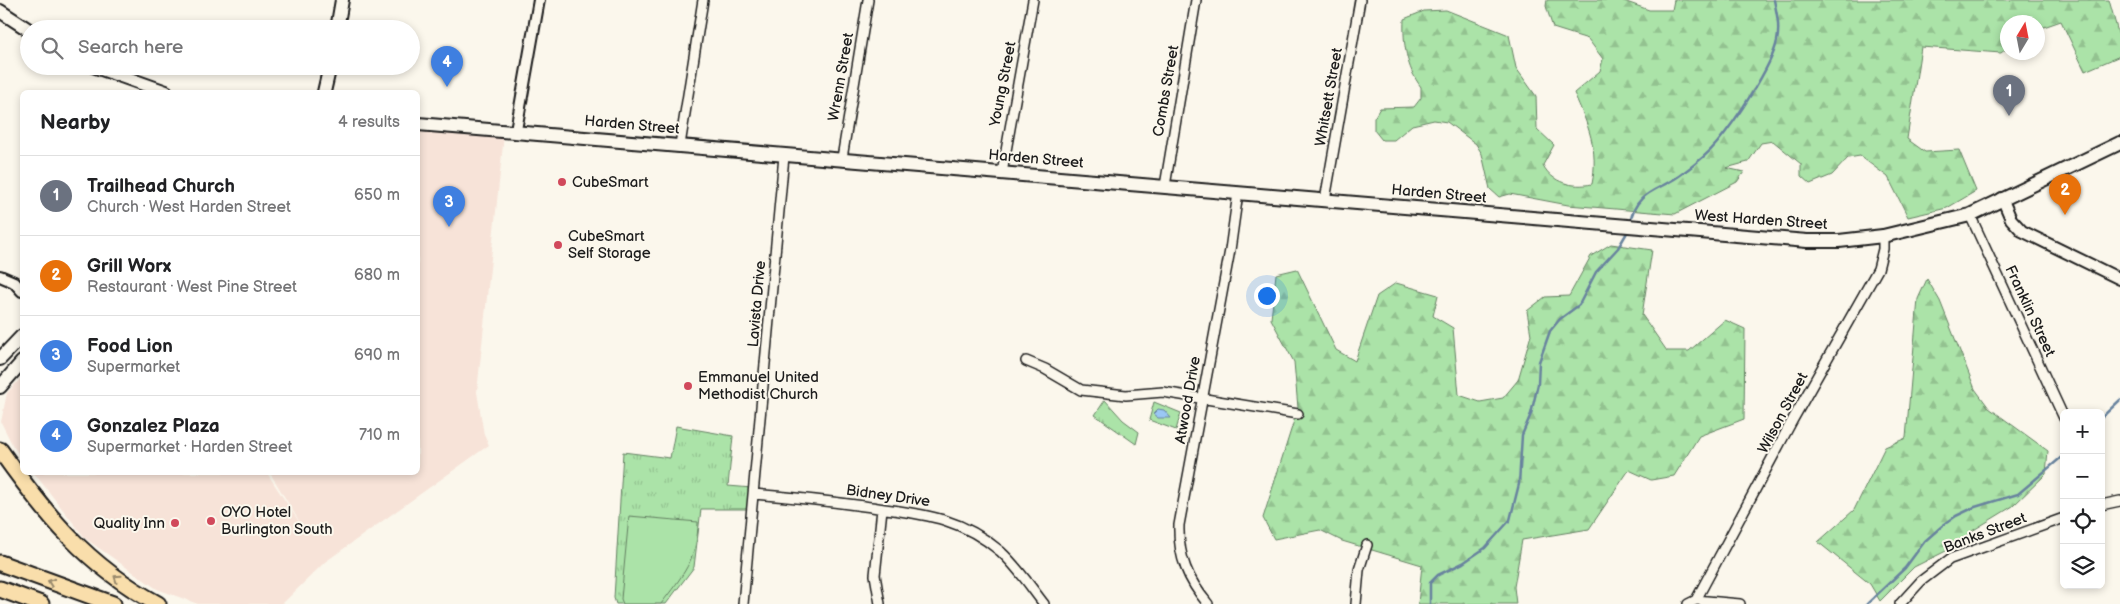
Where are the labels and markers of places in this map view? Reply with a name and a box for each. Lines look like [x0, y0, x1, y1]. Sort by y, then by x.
pin: 4 [431, 46, 463, 87]
pin: 1 [1993, 75, 2025, 116]
place label: CubeSmart [572, 173, 649, 192]
pin: 2 [2049, 174, 2081, 215]
marker: CubeSmart [556, 176, 568, 188]
pin: 3 [433, 186, 465, 227]
place label: CubeSmart Self Storage [568, 227, 651, 263]
marker: CubeSmart Self Storage [552, 239, 564, 251]
place label: Emmanuel United Methodist Church [698, 368, 819, 404]
marker: Emmanuel United Methodist Church [682, 380, 694, 392]
place label: OYO Hotel Burlington South [221, 503, 333, 539]
place label: Quality Inn [94, 514, 165, 533]
marker: OYO Hotel Burlington South [205, 515, 217, 527]
marker: Quality Inn [169, 517, 181, 529]

